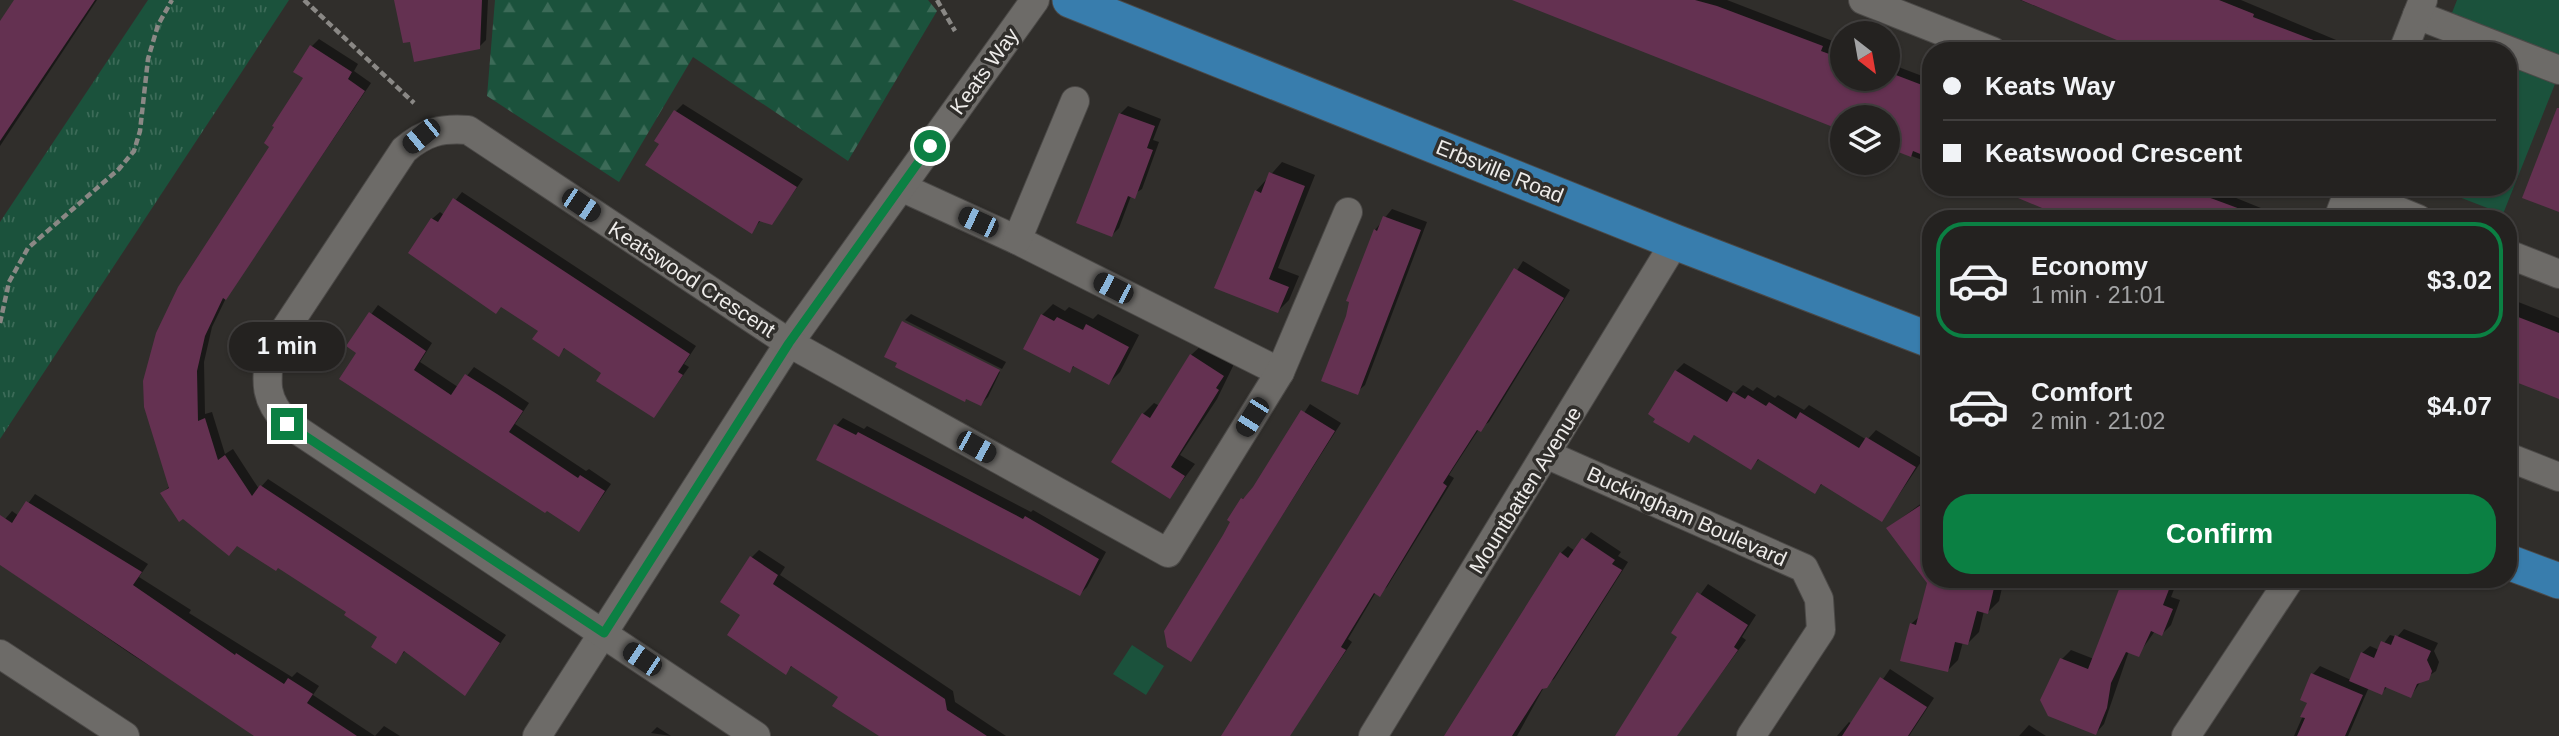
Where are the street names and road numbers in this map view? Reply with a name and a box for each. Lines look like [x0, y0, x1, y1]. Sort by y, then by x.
street label: Keats Way [945, 23, 1023, 119]
street label: Erbsville Road [1433, 135, 1567, 207]
street label: Keatswood Crescent [604, 217, 780, 341]
street label: Mountbatten Avenue [1464, 402, 1586, 578]
street label: Buckingham Boulevard [1584, 462, 1790, 570]

